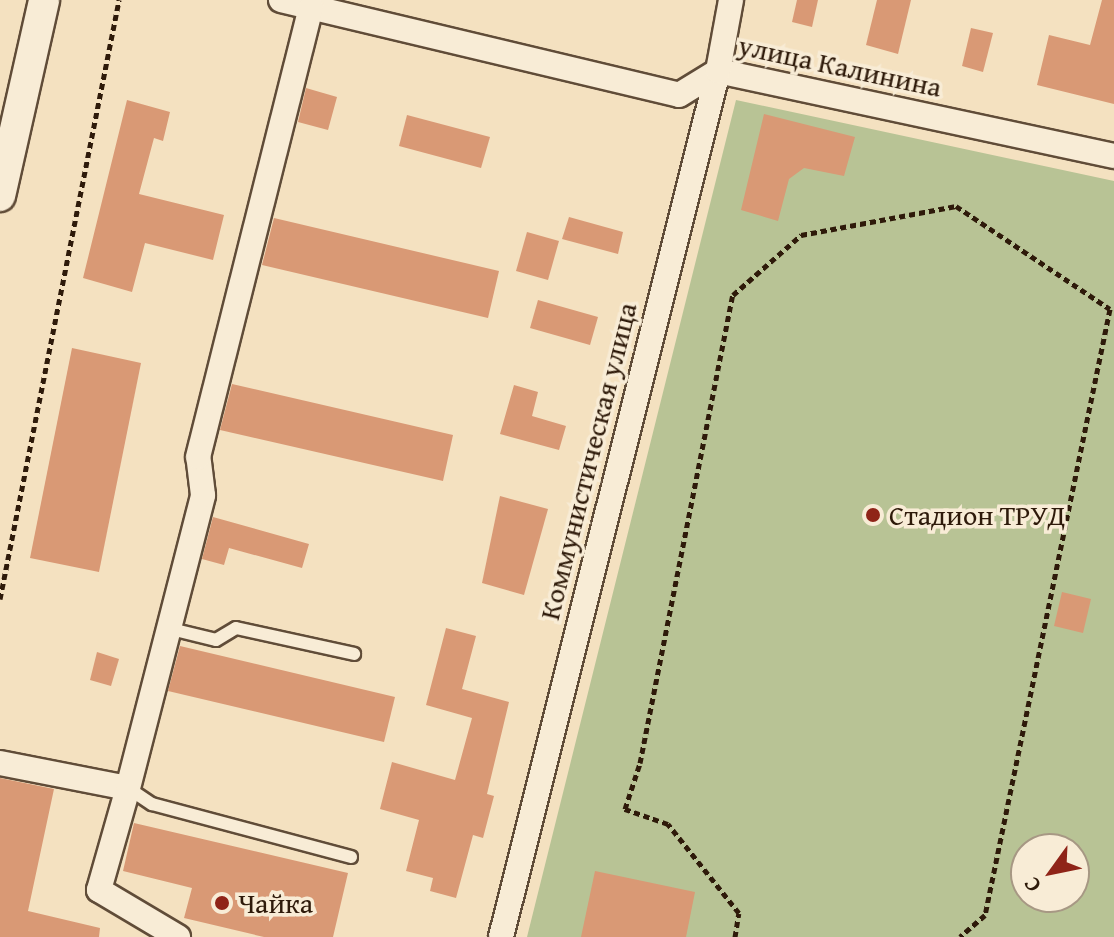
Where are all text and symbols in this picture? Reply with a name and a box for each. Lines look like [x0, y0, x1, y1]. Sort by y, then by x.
street label: улица Калинина [735, 28, 945, 104]
street label: Коммунистическая улица [532, 299, 644, 623]
place label: Стадион ТРУД [889, 498, 1065, 532]
marker: Стадион ТРУД [864, 506, 882, 524]
north arrow [1010, 833, 1090, 913]
text: С [1015, 871, 1048, 899]
place label: Чайка [238, 886, 313, 920]
marker: Чайка [213, 894, 231, 912]

